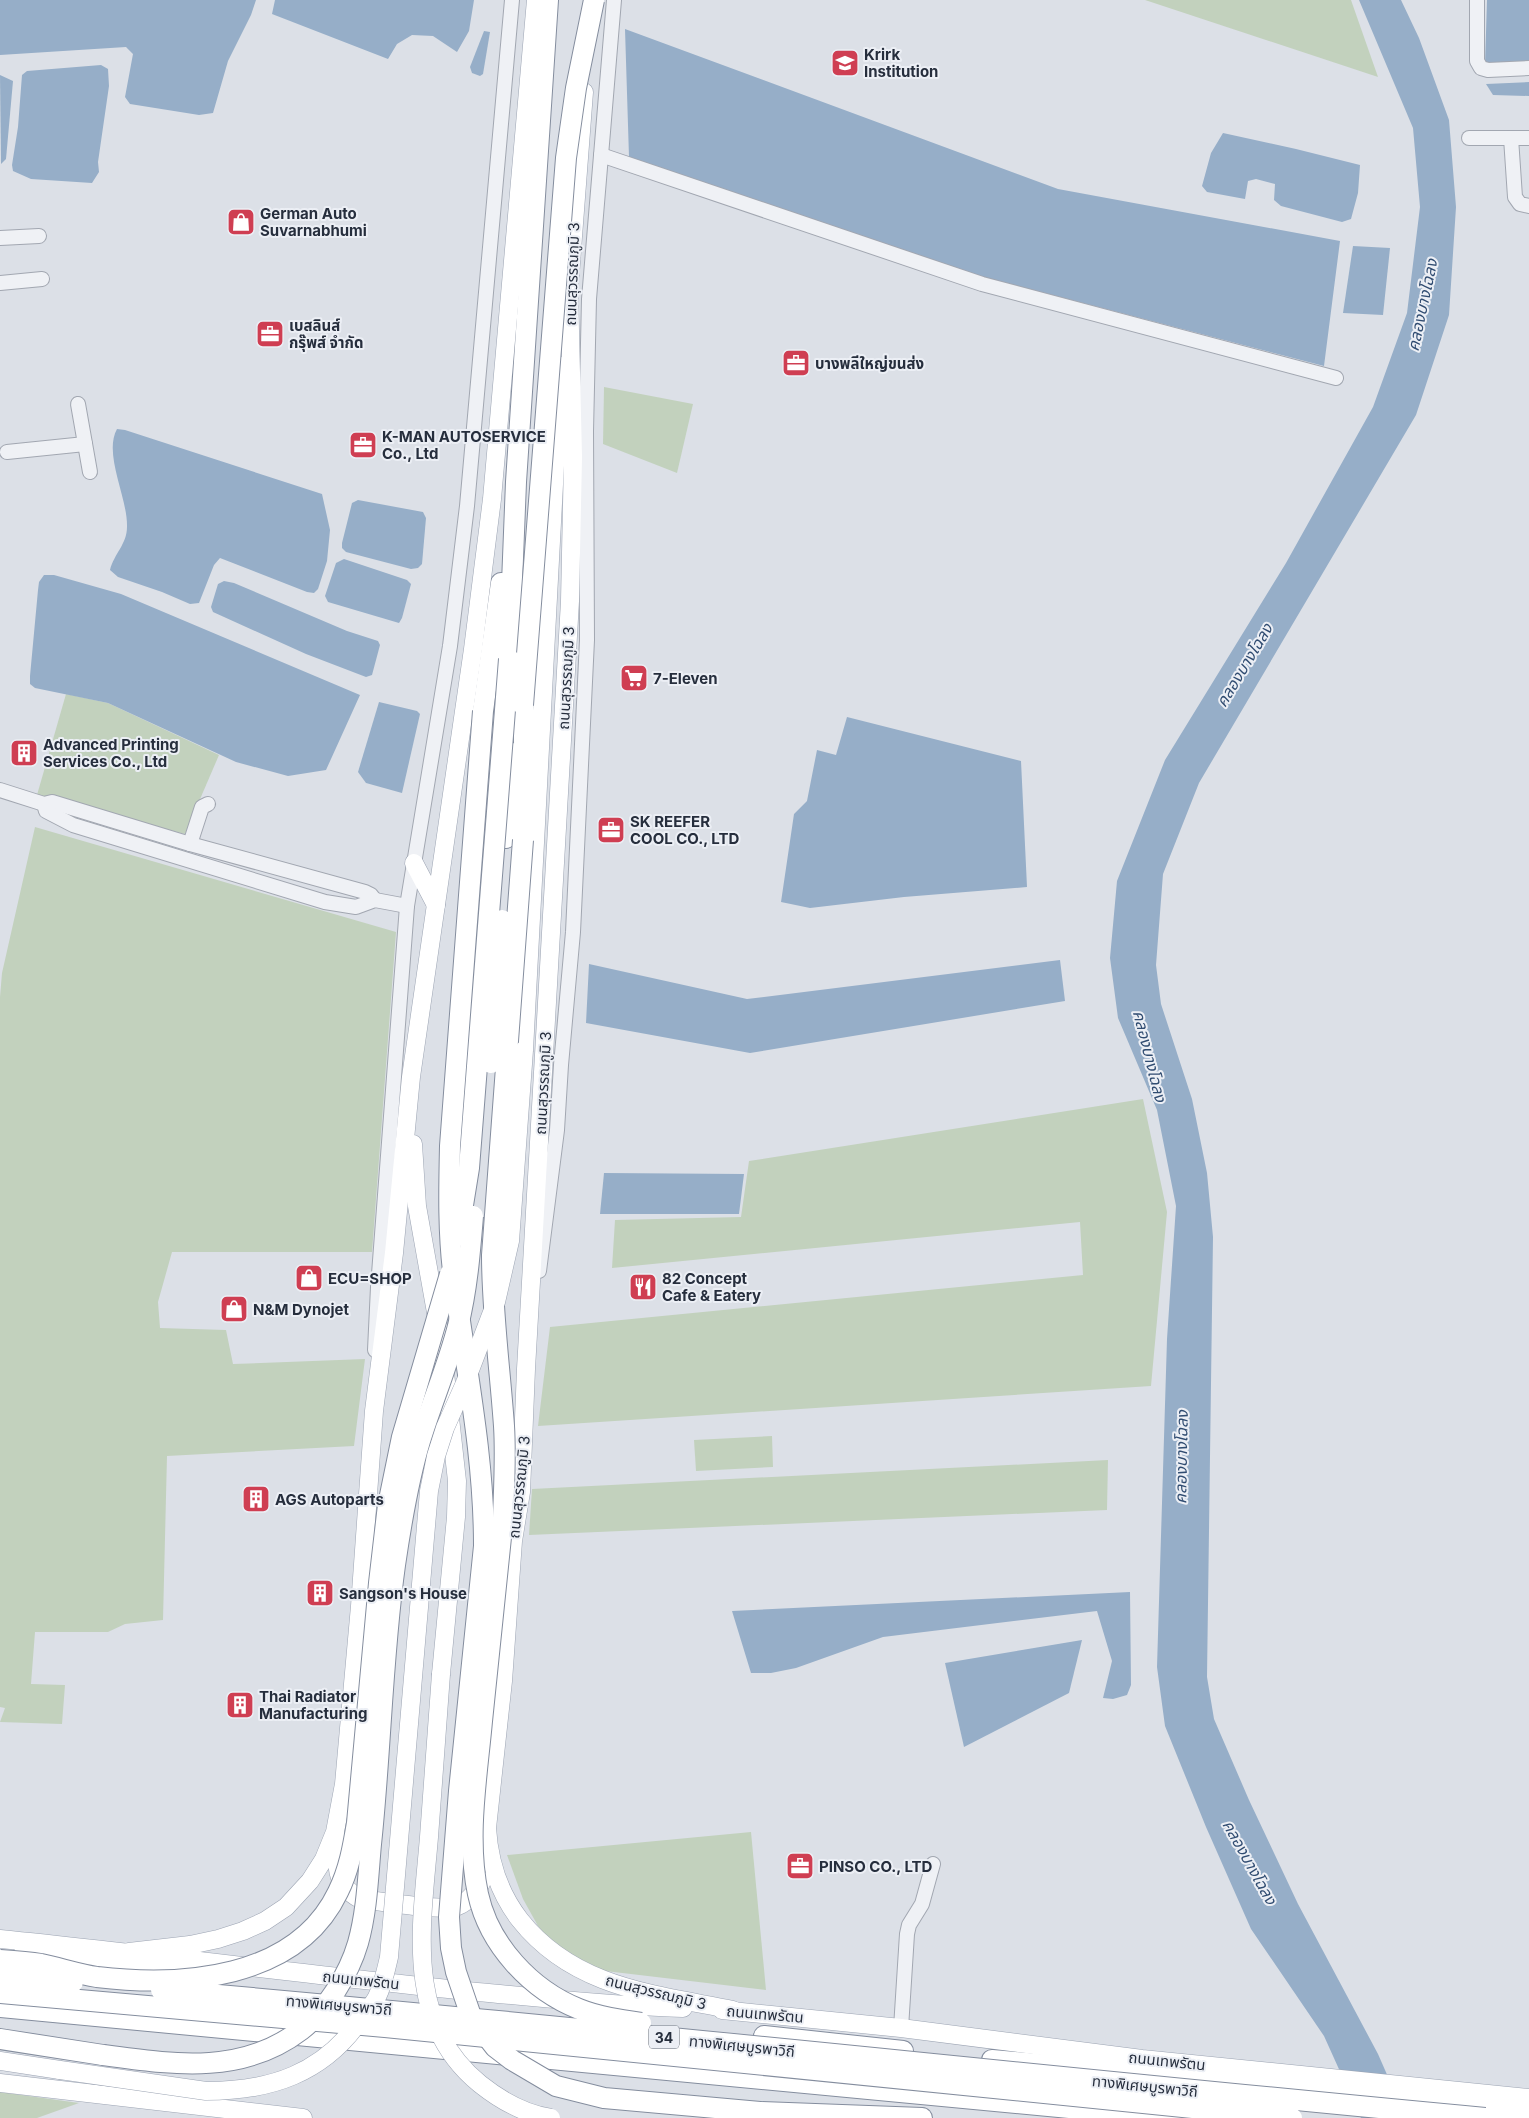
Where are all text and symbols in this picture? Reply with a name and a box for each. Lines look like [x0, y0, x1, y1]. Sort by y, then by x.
place label: Krirk Institution [864, 45, 938, 81]
school or university icon: Krirk Institution [830, 48, 860, 78]
place label: German Auto Suvarnabhumi [260, 204, 367, 240]
shop icon: German Auto Suvarnabhumi [226, 207, 256, 237]
street label: ถนนสุวรรณภูมิ 3 [561, 222, 583, 326]
water label: คลองบางโฉลง [1402, 256, 1442, 353]
place label: เบสลินส์ กรุ๊พส์ จำกัด [289, 316, 363, 352]
office icon: เบสลินส์ กรุ๊พส์ จำกัด [255, 319, 285, 349]
office icon: บางพลีใหญ่ขนส่ง [781, 348, 811, 378]
place label: บางพลีใหญ่ขนส่ง [815, 354, 924, 373]
place label: K-MAN AUTOSERVICE Co., Ltd [382, 427, 546, 463]
office icon: K-MAN AUTOSERVICE Co., Ltd [348, 430, 378, 460]
water label: คลองบางโฉลง [1211, 619, 1277, 710]
street label: ถนนสุวรรณภูมิ 3 [554, 626, 578, 730]
supermarket icon: 7-Eleven [619, 663, 649, 693]
place label: 7-Eleven [653, 669, 718, 688]
place label: Advanced Printing Services Co., Ltd [43, 735, 179, 771]
building icon: Advanced Printing Services Co., Ltd [9, 738, 39, 768]
place label: SK REEFER COOL CO., LTD [630, 812, 739, 848]
office icon: SK REEFER COOL CO., LTD [596, 815, 626, 845]
water label: คลองบางโฉลง [1129, 1008, 1171, 1105]
street label: ถนนสุวรรณภูมิ 3 [531, 1031, 555, 1135]
shop icon: ECU=SHOP [294, 1263, 324, 1293]
place label: ECU=SHOP [328, 1269, 412, 1288]
place label: 82 Concept Cafe & Eatery [662, 1269, 761, 1305]
restaurant icon: 82 Concept Cafe & Eatery [628, 1272, 658, 1302]
shop icon: N&M Dynojet [219, 1294, 249, 1324]
place label: N&M Dynojet [253, 1300, 349, 1319]
water label: คลองบางโฉลง [1170, 1409, 1192, 1504]
street label: ถนนสุวรรณภูมิ 3 [504, 1435, 534, 1539]
building icon: AGS Autoparts [241, 1484, 271, 1514]
place label: AGS Autoparts [275, 1490, 384, 1509]
building icon: Sangson's House [305, 1578, 335, 1608]
place label: Sangson's House [339, 1584, 467, 1603]
place label: Thai Radiator Manufacturing [259, 1687, 368, 1723]
building icon: Thai Radiator Manufacturing [225, 1690, 255, 1720]
water label: คลองบางโฉลง [1219, 1816, 1282, 1909]
office icon: PINSO CO., LTD [785, 1851, 815, 1881]
place label: PINSO CO., LTD [819, 1857, 933, 1876]
street label: ถนนเทพรัตน [321, 1967, 401, 1993]
street label: ถนนสุวรรณภูมิ 3 [604, 1970, 708, 2014]
street label: ทางพิเศษบูรพาวิถี [285, 1991, 393, 2019]
street label: ถนนเทพรัตน [726, 2001, 804, 2027]
road number: 34 [649, 2025, 679, 2048]
street label: ทางพิเศษบูรพาวิถี [688, 2031, 796, 2061]
street label: ถนนเทพรัตน [1127, 2048, 1207, 2074]
street label: ทางพิเศษบูรพาวิถี [1091, 2071, 1199, 2101]

